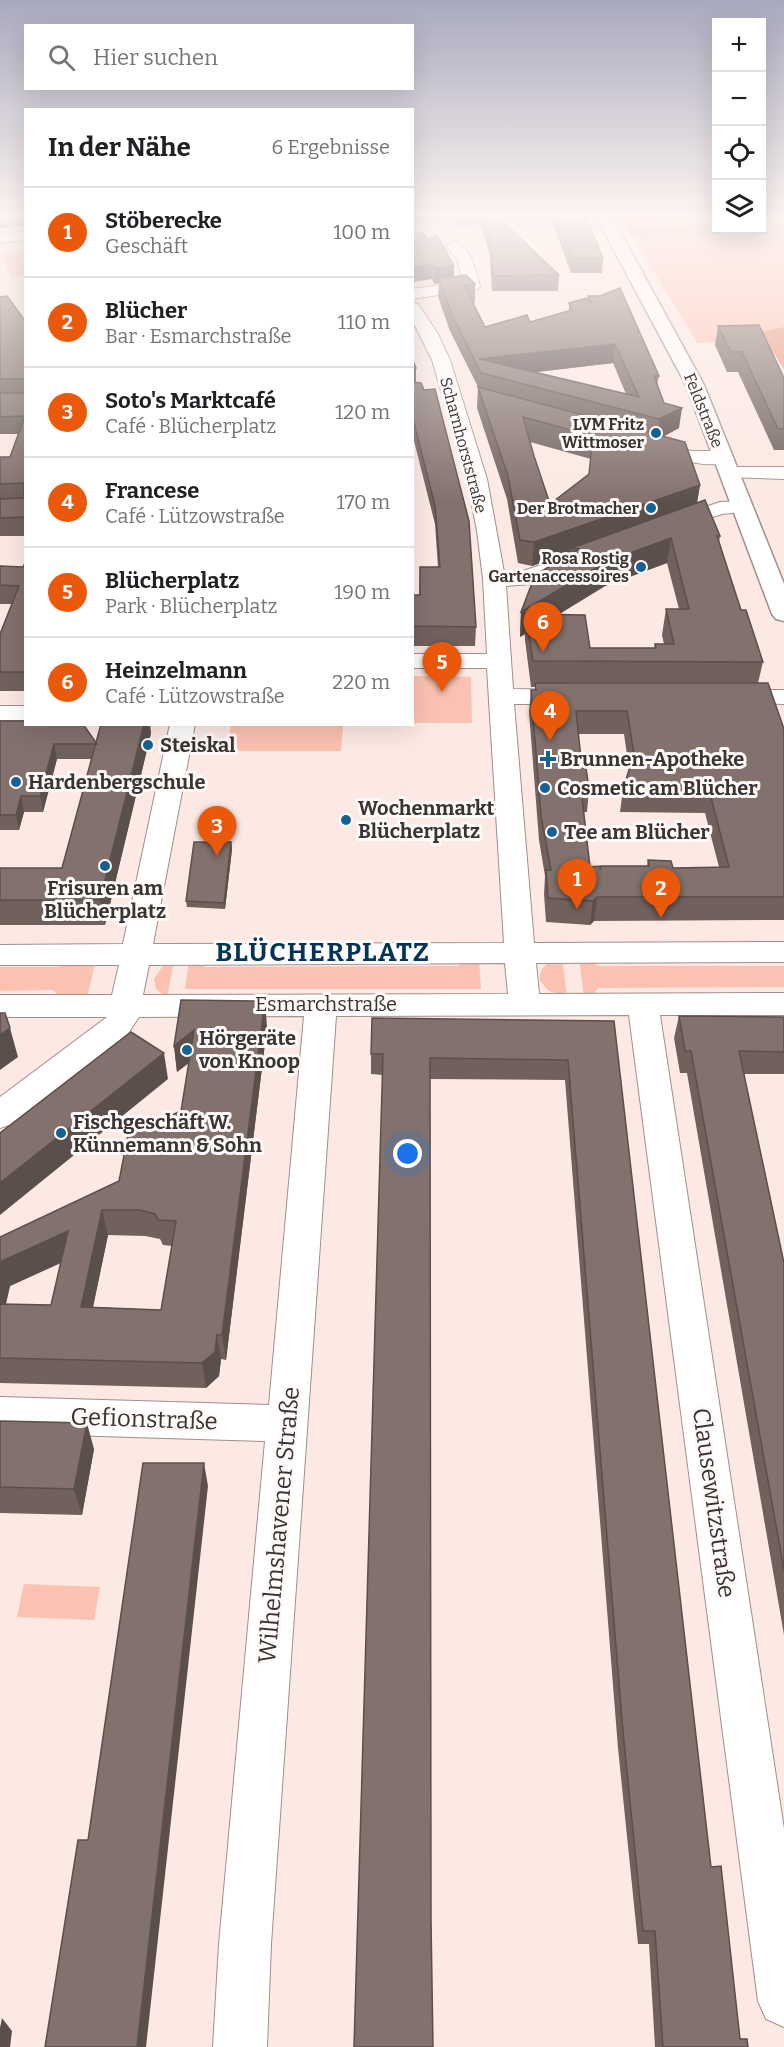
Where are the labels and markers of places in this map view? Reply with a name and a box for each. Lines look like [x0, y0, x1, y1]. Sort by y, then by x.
place label: LVM Fritz Wittmoser [562, 415, 644, 452]
marker: LVM Fritz Wittmoser [649, 426, 663, 440]
place label: Der Brotmacher [517, 499, 639, 518]
marker: Der Brotmacher [644, 501, 658, 515]
place label: Rosa Rostig Gartenaccessoires [488, 549, 629, 586]
marker: Rosa Rostig Gartenaccessoires [634, 560, 648, 574]
pin: 6 [524, 602, 562, 652]
pin: 5 [422, 642, 462, 692]
pin: 4 [530, 692, 570, 741]
place label: Steiskal [160, 733, 236, 757]
marker: Steiskal [141, 738, 155, 752]
place label: Brunnen-Apotheke [560, 747, 744, 771]
marker: Brunnen-Apotheke [541, 752, 555, 766]
place label: Hardenbergschule [28, 770, 205, 794]
marker: Hardenbergschule [9, 775, 23, 789]
place label: Cosmetic am Blücher [557, 776, 758, 800]
marker: Cosmetic am Blücher [538, 781, 552, 795]
place label: Wochenmarkt Blücherplatz [358, 796, 494, 843]
pin: 3 [198, 806, 236, 856]
marker: Wochenmarkt Blücherplatz [339, 813, 353, 827]
place label: Tee am Blücher [564, 820, 710, 844]
marker: Tee am Blücher [545, 825, 559, 839]
marker: Frisuren am Blücherplatz [98, 859, 112, 873]
pin: 1 [558, 860, 596, 909]
pin: 2 [642, 868, 680, 918]
place label: Frisuren am Blücherplatz [44, 876, 166, 923]
place label: Hörgeräte von Knoop [198, 1026, 300, 1073]
marker: Hörgeräte von Knoop [180, 1043, 194, 1057]
place label: Fischgeschäft W. Künnemann & Sohn [73, 1110, 262, 1157]
marker: Fischgeschäft W. Künnemann & Sohn [54, 1126, 68, 1140]

